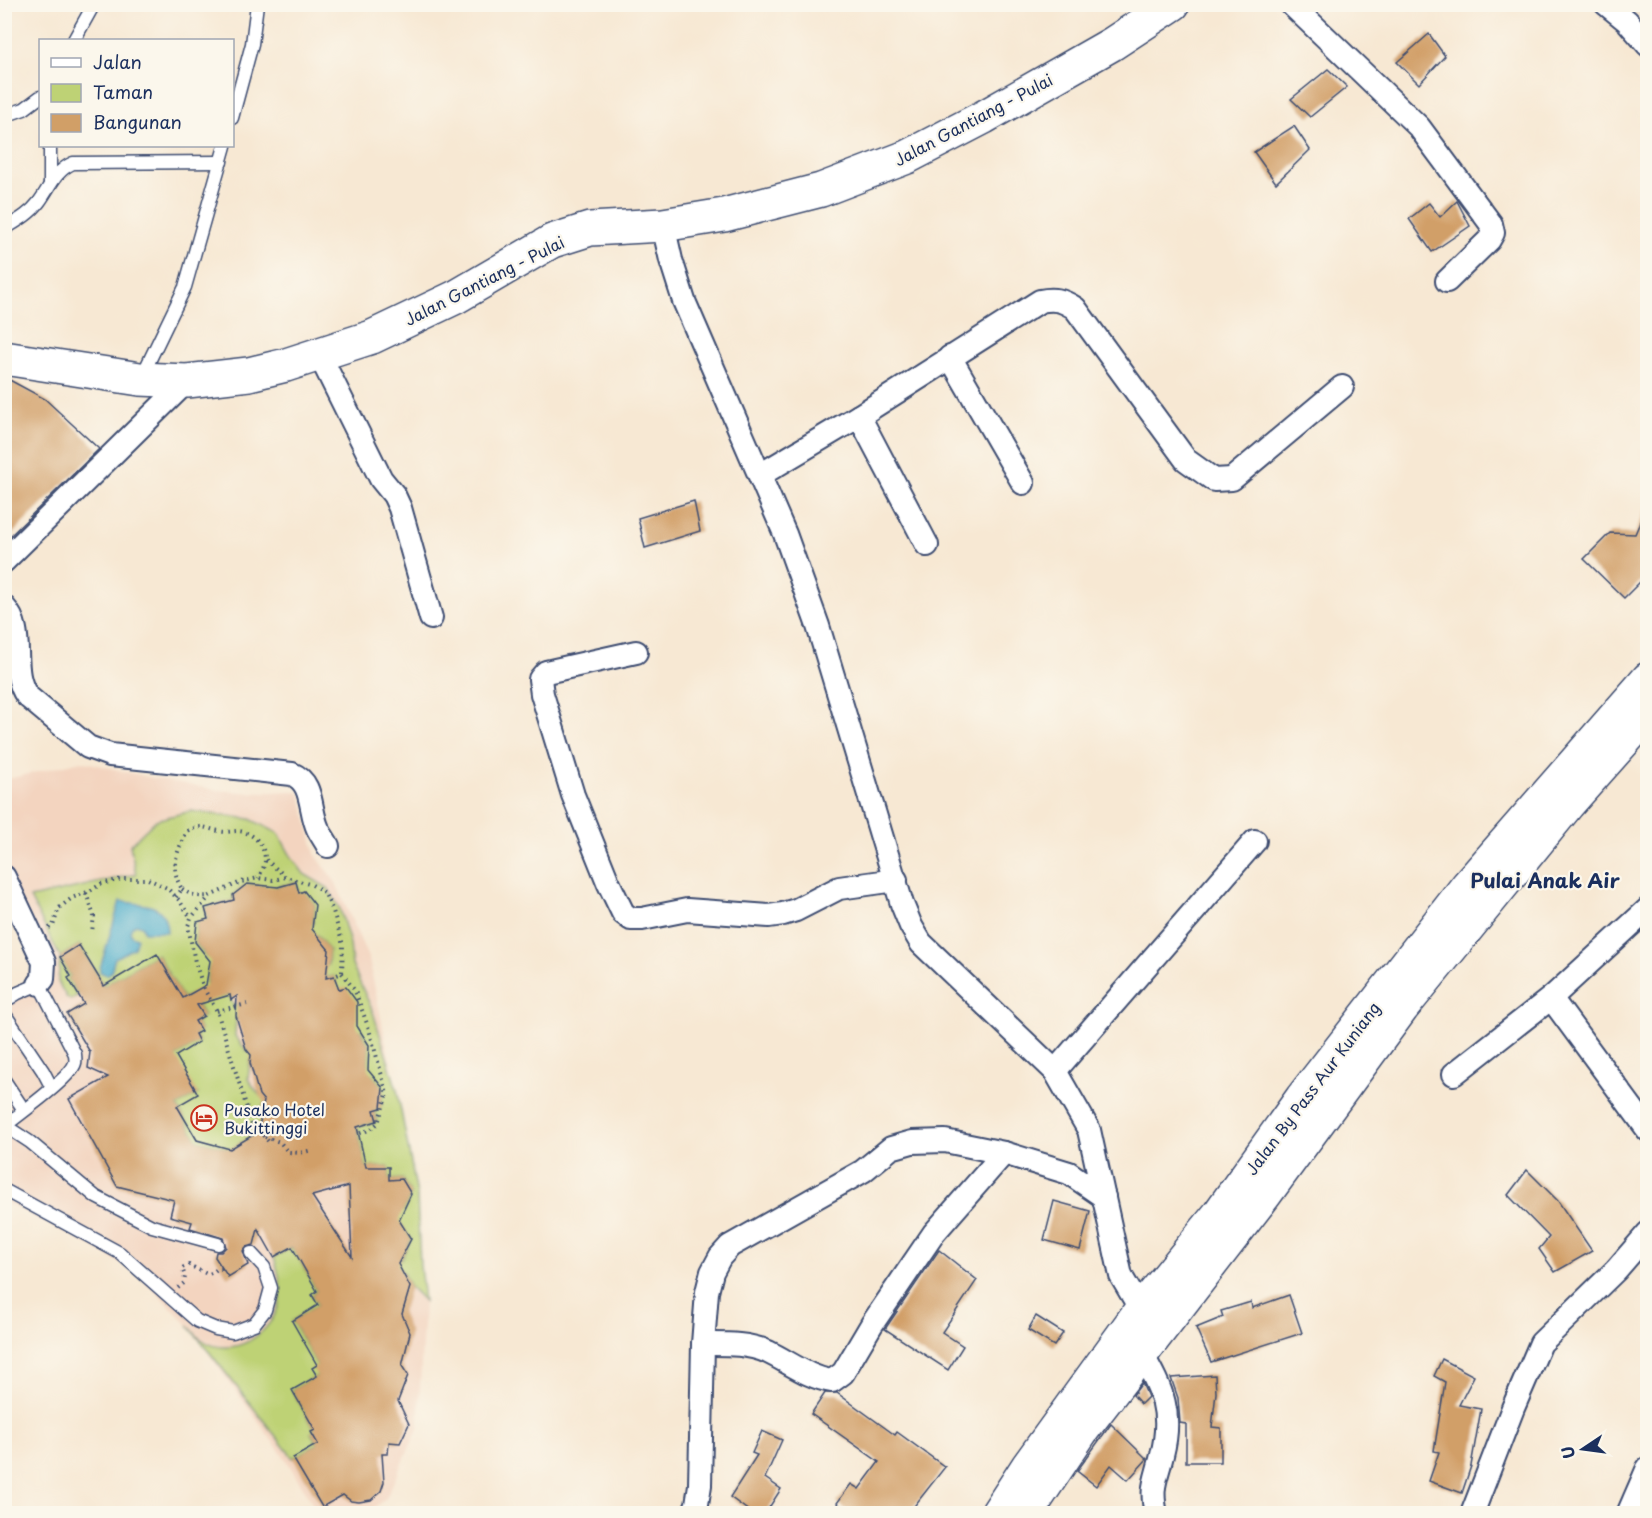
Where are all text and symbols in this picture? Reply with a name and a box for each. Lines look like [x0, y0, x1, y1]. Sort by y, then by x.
legend [39, 39, 234, 147]
text: Jalan [93, 48, 142, 75]
street label: Jalan Gantiang - Pulai [889, 67, 1057, 171]
text: Taman [93, 78, 153, 105]
text: Bangunan [93, 108, 182, 135]
street label: Jalan Gantiang - Pulai [400, 229, 568, 331]
district label: Pulai Anak Air [1470, 865, 1620, 895]
street label: Jalan By Pass Aur Kuniang [1239, 997, 1385, 1179]
place label: Pusako Hotel Bukittinggi [224, 1097, 325, 1139]
hotel icon: Pusako Hotel Bukittinggi [189, 1103, 219, 1133]
north arrow [1553, 1419, 1613, 1479]
text: U [1554, 1444, 1580, 1461]

